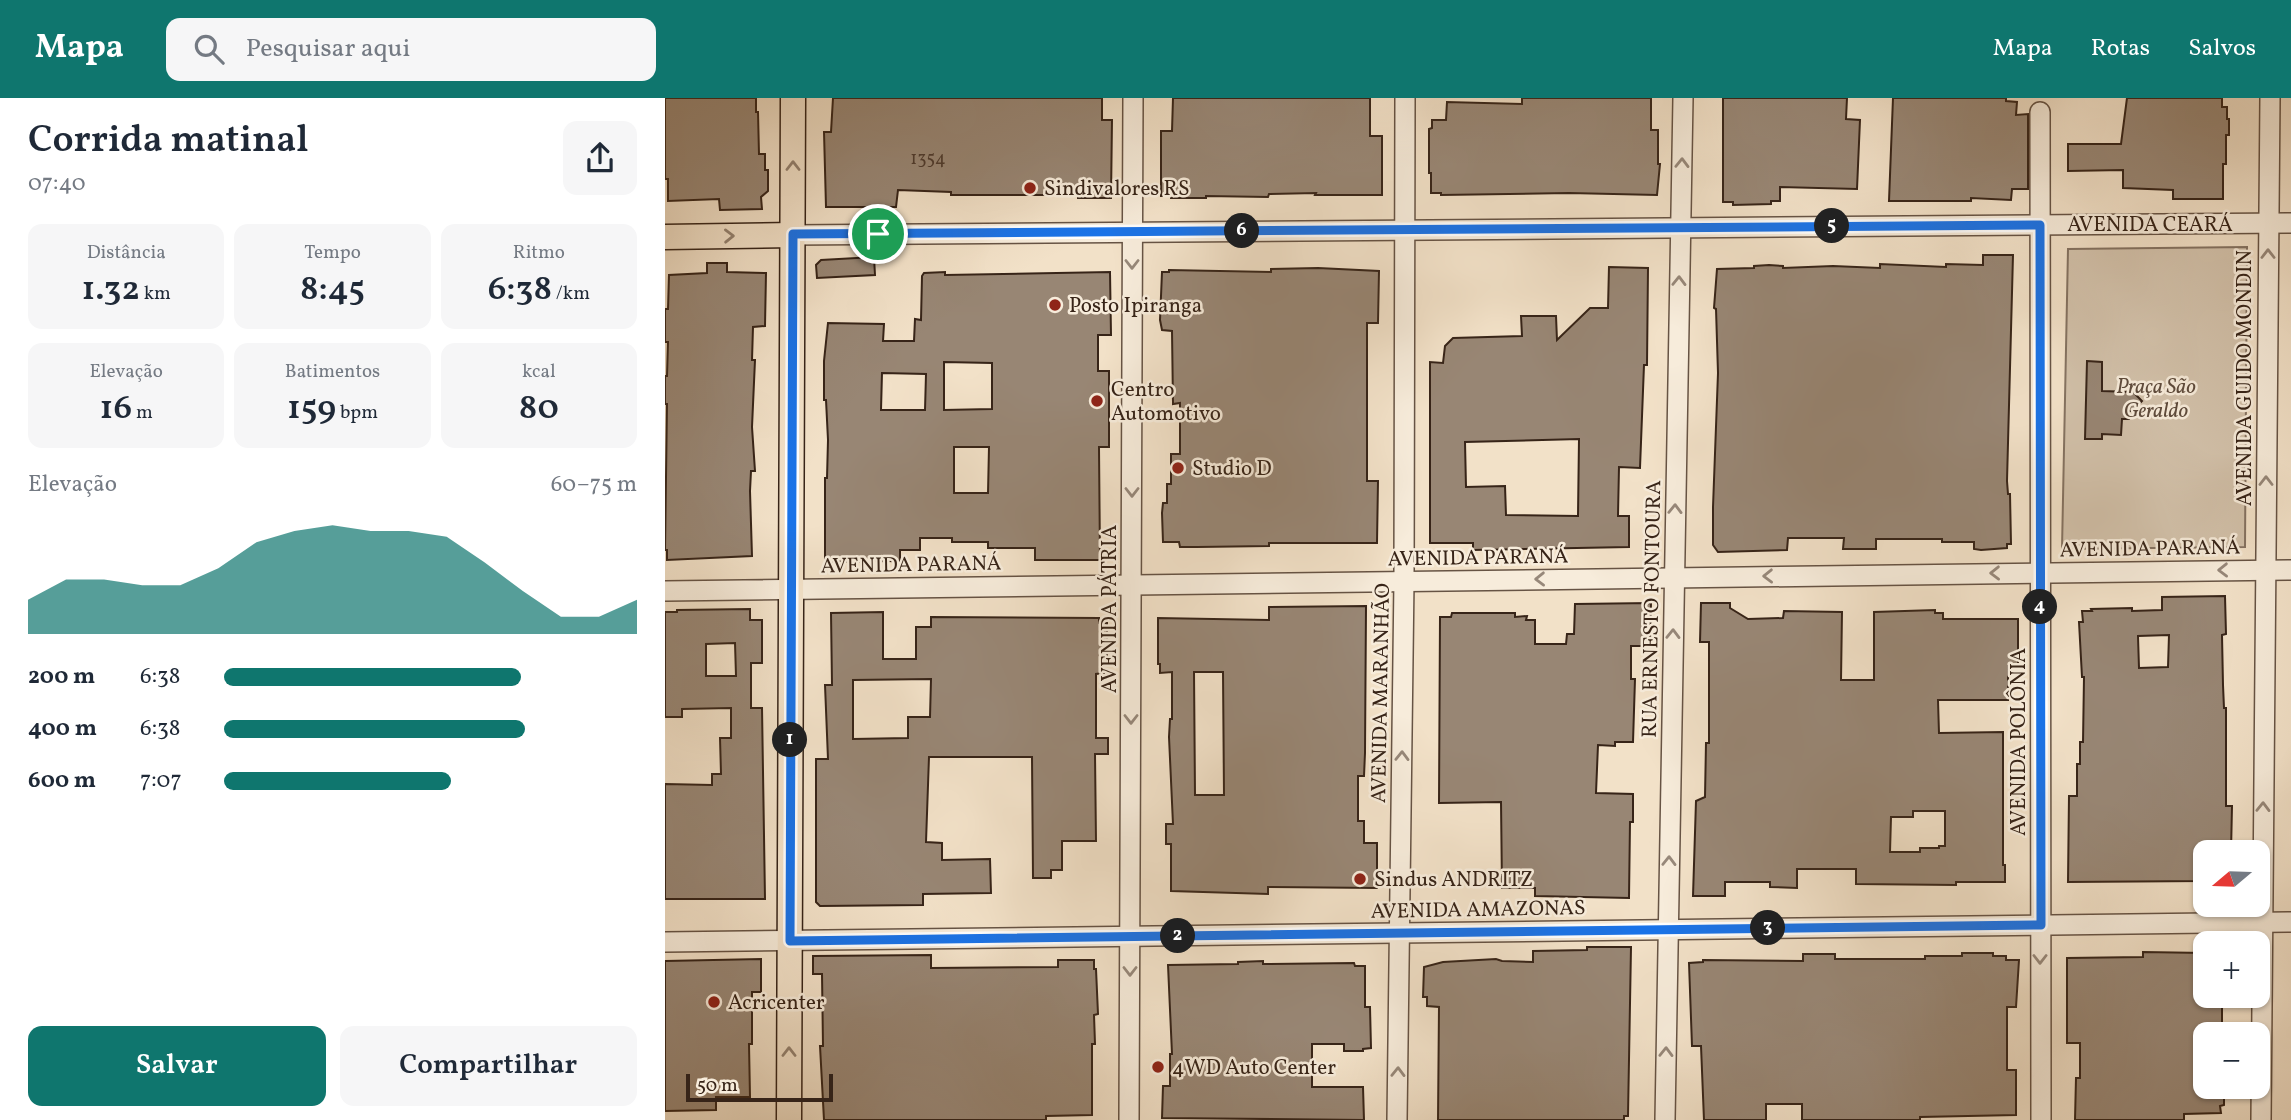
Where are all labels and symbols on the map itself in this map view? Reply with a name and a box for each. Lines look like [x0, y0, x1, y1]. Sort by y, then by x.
house number: 1354 [910, 147, 946, 172]
one-way arrow [1674, 157, 1690, 168]
one-way arrow [785, 161, 801, 171]
place label: Sindivalores RS [1044, 175, 1190, 204]
marker: Sindivalores RS [1022, 180, 1038, 196]
pin [848, 204, 908, 264]
pin: 5 [1815, 208, 1849, 244]
street label: AVENIDA CEARÁ [2067, 211, 2233, 240]
pin: 6 [1225, 214, 1259, 248]
one-way arrow [724, 228, 735, 244]
one-way arrow [2260, 248, 2276, 259]
street label: AVENIDA GUIDO MONDIN [2231, 250, 2260, 506]
one-way arrow [1124, 259, 1140, 270]
one-way arrow [1672, 276, 1687, 287]
place label: Posto Ipiranga [1069, 292, 1202, 321]
marker: Posto Ipiranga [1047, 297, 1063, 313]
park label: Praça São Geraldo [2116, 373, 2196, 426]
place label: Centro Automotivo [1111, 376, 1221, 429]
marker: Centro Automotivo [1089, 393, 1105, 409]
place label: Studio D [1192, 455, 1272, 484]
marker: Studio D [1170, 460, 1186, 476]
one-way arrow [2258, 476, 2274, 486]
street label: RUA ERNESTO FONTOURA [1636, 480, 1669, 738]
one-way arrow [1124, 487, 1140, 497]
one-way arrow [1668, 503, 1683, 514]
street label: AVENIDA PÁTRIA [1096, 525, 1125, 693]
street label: AVENIDA PARANÁ [2059, 533, 2241, 566]
street label: AVENIDA PARANÁ [1387, 542, 1569, 575]
street label: AVENIDA PARANÁ [820, 549, 1002, 582]
one-way arrow [2217, 562, 2228, 578]
one-way arrow [1990, 565, 2000, 581]
one-way arrow [1762, 568, 1773, 584]
one-way arrow [1535, 571, 1546, 586]
street label: AVENIDA MARANHÃO [1365, 583, 1398, 803]
pin: 4 [2023, 589, 2057, 624]
one-way arrow [1665, 628, 1681, 639]
street label: AVENIDA POLÔNIA [2005, 648, 2034, 836]
one-way arrow [1123, 714, 1139, 725]
pin: 1 [773, 722, 807, 758]
one-way arrow [1394, 751, 1410, 761]
one-way arrow [2255, 801, 2271, 812]
north arrow [2193, 840, 2270, 917]
one-way arrow [1661, 856, 1677, 866]
place label: Sindus ANDRITZ [1374, 866, 1533, 895]
marker: Sindus ANDRITZ [1352, 871, 1368, 887]
street label: AVENIDA AMAZONAS [1370, 894, 1586, 927]
pin: 3 [1751, 910, 1785, 946]
pin: 2 [1161, 918, 1195, 954]
one-way arrow [2032, 954, 2048, 965]
one-way arrow [1122, 966, 1138, 977]
place label: Acricenter [728, 989, 825, 1018]
marker: Acricenter [706, 994, 722, 1010]
one-way arrow [781, 1046, 797, 1057]
one-way arrow [1658, 1046, 1674, 1057]
place label: 4WD Auto Center [1172, 1054, 1336, 1083]
marker: 4WD Auto Center [1150, 1059, 1166, 1075]
one-way arrow [1390, 1066, 1406, 1076]
scale bar [686, 1071, 833, 1103]

